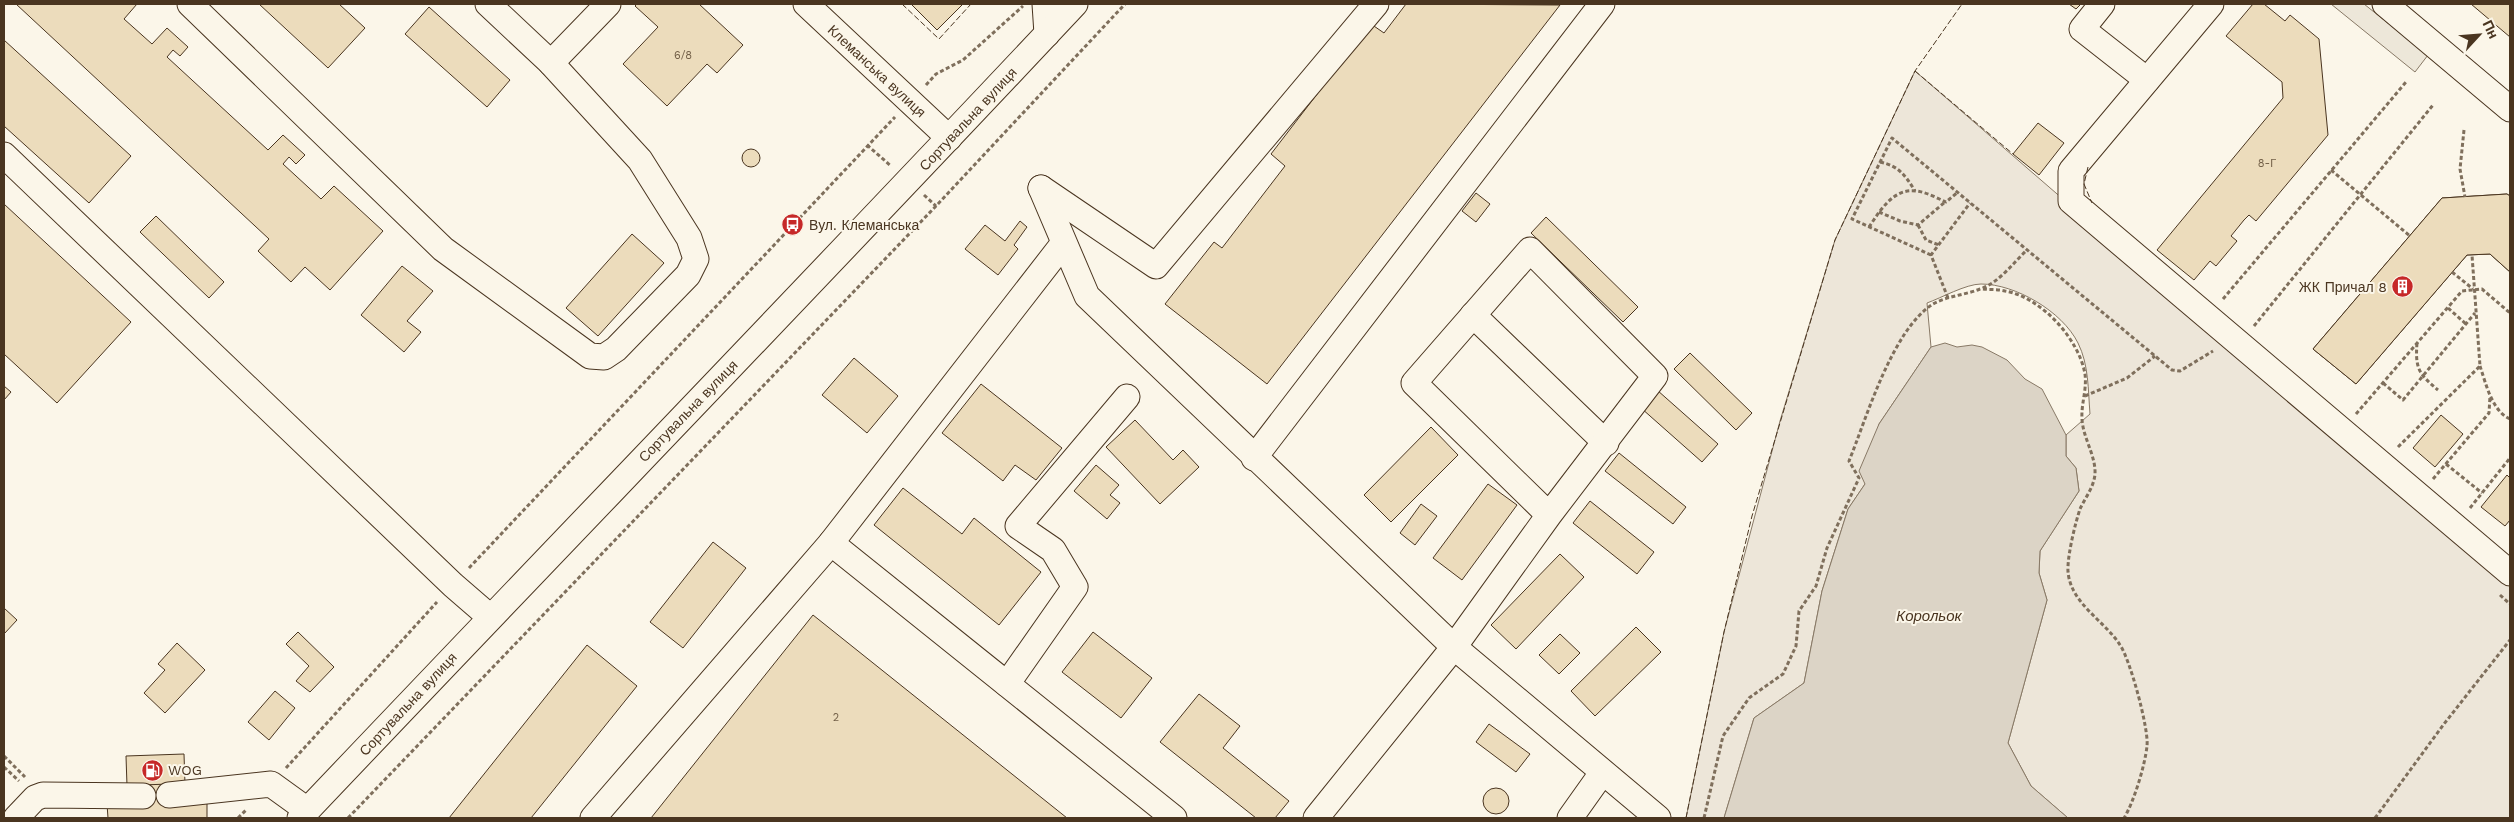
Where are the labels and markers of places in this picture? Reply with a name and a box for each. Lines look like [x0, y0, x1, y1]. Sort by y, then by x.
bus stop icon: Вул. Клеманська [781, 213, 805, 237]
place label: Вул. Клеманська [809, 217, 920, 233]
building icon: ЖК Причал 8 [2391, 275, 2415, 299]
place label: ЖК Причал 8 [2299, 279, 2387, 295]
fuel station icon: WOG [140, 758, 164, 782]
place label: WOG [168, 762, 202, 778]

